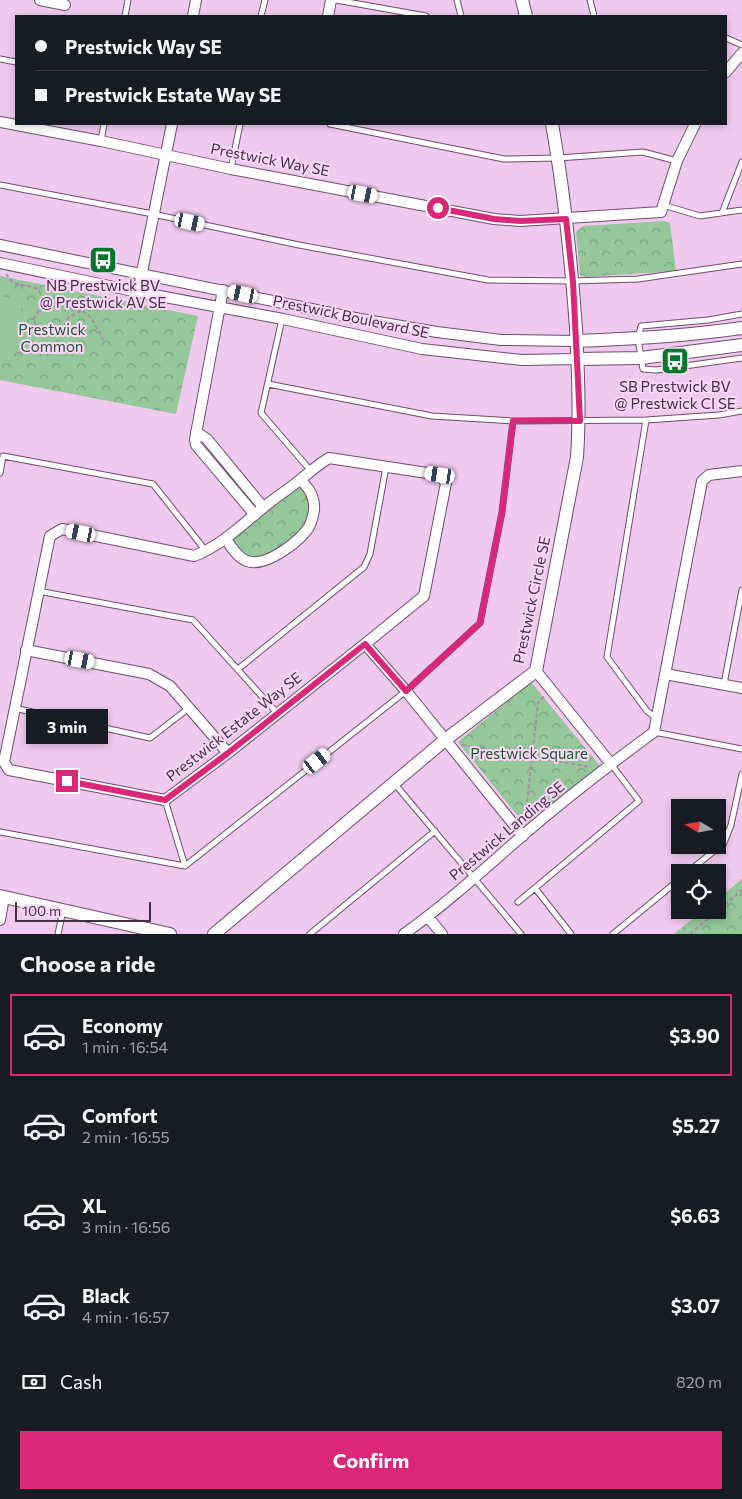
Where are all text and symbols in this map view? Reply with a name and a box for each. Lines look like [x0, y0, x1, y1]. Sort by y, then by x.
text: Prestwick Way SE [65, 35, 222, 58]
text: Prestwick Estate Way SE [65, 83, 281, 106]
street label: Prestwick Way SE [209, 139, 331, 179]
car [346, 184, 379, 204]
route start [427, 197, 449, 219]
car [173, 212, 206, 232]
bus stop icon: NB Prestwick BV @ Prestwick AV SE [88, 245, 118, 275]
place label: NB Prestwick BV @ Prestwick AV SE [40, 276, 166, 311]
car [226, 284, 259, 304]
street label: Prestwick Boulevard SE [271, 291, 431, 341]
park label: Prestwick Common [18, 320, 86, 355]
bus stop icon: SB Prestwick BV @ Prestwick CI SE [660, 346, 690, 376]
place label: SB Prestwick BV @ Prestwick CI SE [614, 377, 736, 412]
car [424, 465, 455, 485]
car [64, 523, 97, 543]
street label: Prestwick Circle SE [509, 534, 553, 665]
car [63, 650, 96, 670]
street label: Prestwick Estate Way SE [162, 668, 305, 785]
callout: 3 min [26, 708, 108, 744]
text: 3 min [47, 717, 87, 736]
park label: Prestwick Square [470, 744, 588, 762]
car [300, 746, 333, 776]
route end [56, 770, 78, 792]
street label: Prestwick Landing SE [445, 777, 568, 884]
north arrow [671, 799, 726, 854]
map controls [671, 799, 726, 919]
button: locate [671, 864, 726, 919]
scale bar [15, 899, 151, 922]
text: 100 m [22, 902, 61, 919]
text: Choose a ride [20, 950, 155, 977]
icon: car [22, 1013, 67, 1058]
text: Economy [82, 1014, 163, 1037]
text: $3.90 [669, 1024, 720, 1047]
text: 1 min · 16:54 [82, 1037, 168, 1056]
icon: car [22, 1103, 67, 1148]
text: Comfort [82, 1104, 158, 1127]
text: $5.27 [672, 1114, 720, 1137]
text: 2 min · 16:55 [82, 1127, 170, 1146]
icon: car [22, 1193, 67, 1238]
text: XL [82, 1194, 107, 1217]
text: $6.63 [670, 1204, 720, 1227]
text: 3 min · 16:56 [82, 1217, 171, 1236]
icon: car [22, 1283, 67, 1328]
text: Black [82, 1284, 130, 1307]
text: $3.07 [671, 1294, 720, 1317]
text: 4 min · 16:57 [82, 1307, 170, 1326]
icon: cash [20, 1368, 48, 1396]
text: Cash [60, 1370, 102, 1393]
text: 820 m [676, 1372, 722, 1391]
button: Confirm [20, 1431, 722, 1489]

